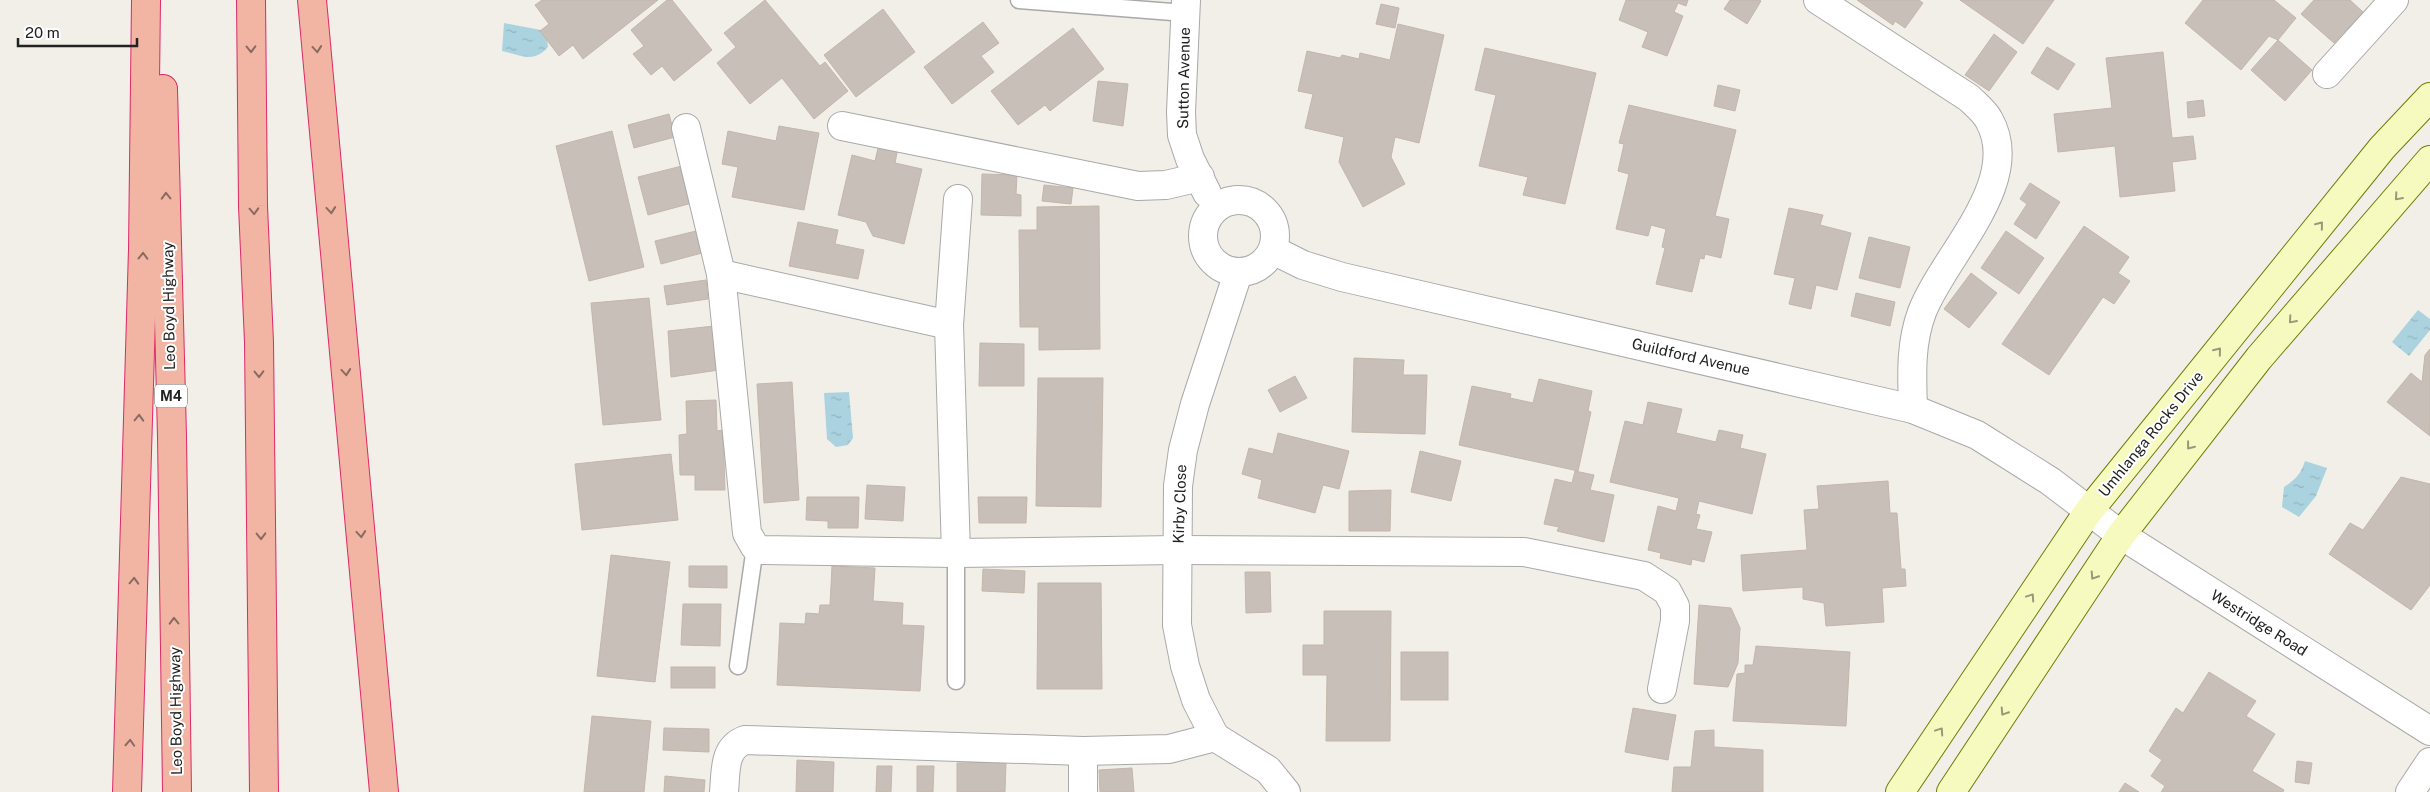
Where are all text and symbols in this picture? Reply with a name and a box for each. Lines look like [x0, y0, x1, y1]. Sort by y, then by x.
scale bar [18, 15, 136, 47]
text: 20 m [25, 24, 60, 41]
street label: Sutton Avenue [1174, 27, 1193, 129]
one-way arrow [246, 45, 257, 53]
one-way arrow [311, 45, 322, 53]
one-way arrow [2395, 191, 2404, 200]
one-way arrow [161, 192, 171, 200]
one-way arrow [248, 207, 259, 215]
one-way arrow [325, 207, 336, 215]
one-way arrow [2314, 222, 2322, 231]
street label: Leo Boyd Highway [159, 242, 178, 370]
one-way arrow [138, 252, 148, 260]
one-way arrow [2289, 314, 2298, 323]
street label: Guildford Avenue [1630, 335, 1752, 378]
one-way arrow [2212, 348, 2220, 357]
street label: Umhlanga Rocks Drive [2095, 368, 2206, 500]
one-way arrow [340, 369, 351, 377]
one-way arrow [254, 370, 264, 378]
road number: M4 [155, 384, 187, 408]
one-way arrow [133, 414, 144, 422]
one-way arrow [2188, 440, 2196, 449]
street label: Kirby Close [1170, 464, 1189, 544]
one-way arrow [355, 530, 366, 538]
one-way arrow [256, 532, 266, 540]
one-way arrow [2091, 570, 2100, 580]
one-way arrow [129, 577, 140, 585]
street label: Westridge Road [2208, 586, 2311, 659]
one-way arrow [2025, 593, 2034, 602]
one-way arrow [169, 617, 180, 625]
street label: Leo Boyd Highway [166, 647, 185, 775]
one-way arrow [2001, 706, 2011, 715]
one-way arrow [1934, 728, 1943, 737]
one-way arrow [124, 739, 135, 747]

